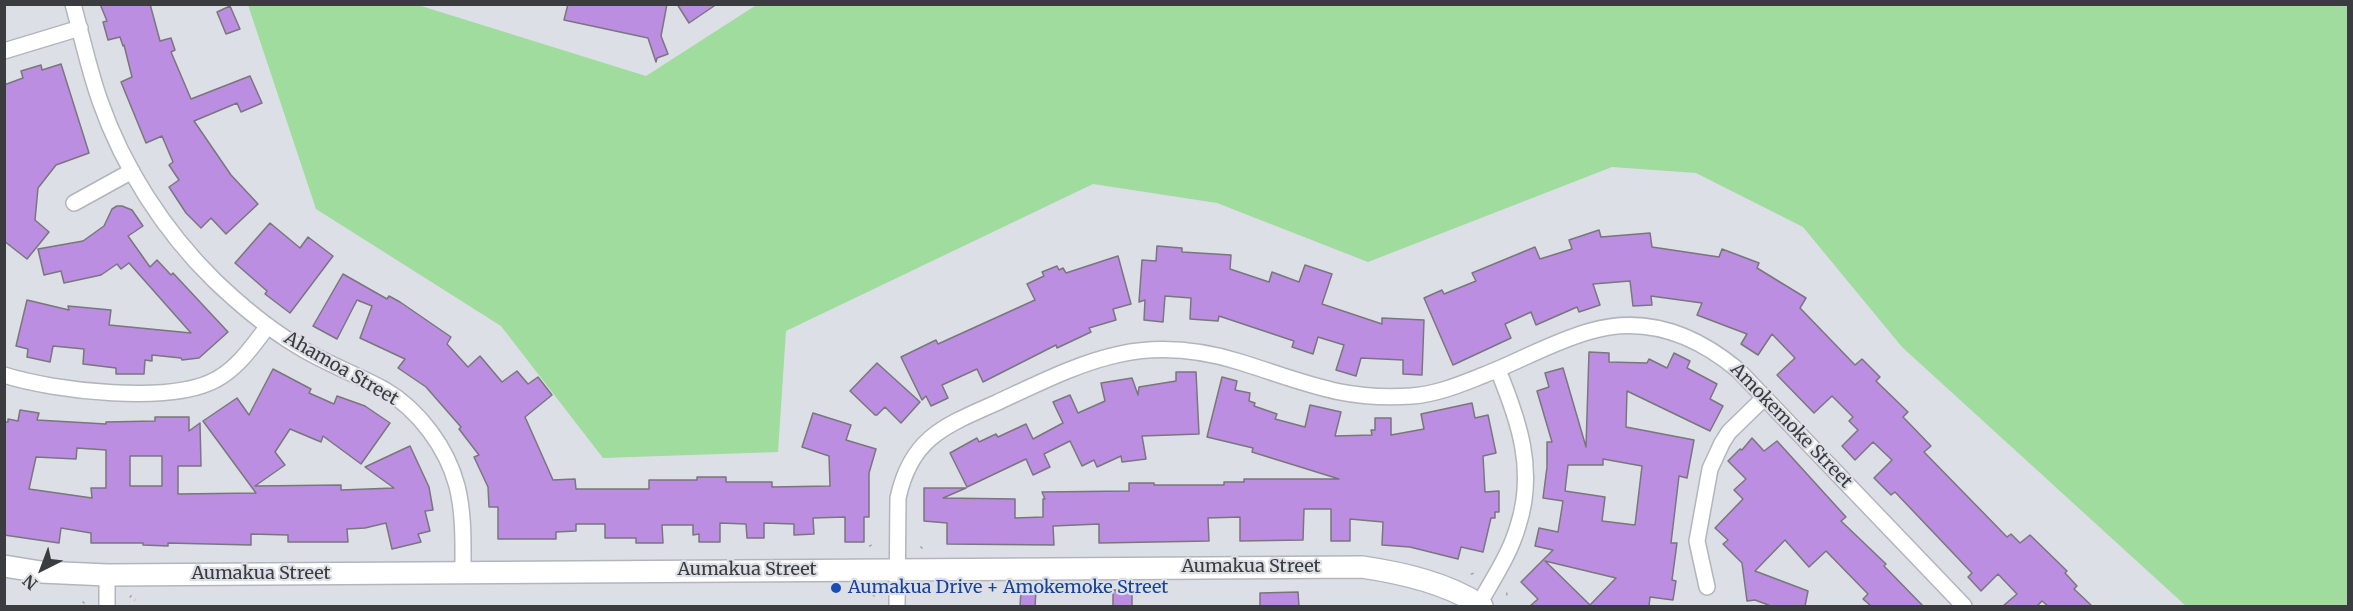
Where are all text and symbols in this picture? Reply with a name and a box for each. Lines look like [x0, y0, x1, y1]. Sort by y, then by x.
street label: Ahamoa Street [280, 328, 402, 410]
street label: Amokemoke Street [1726, 359, 1856, 493]
north arrow [12, 539, 72, 599]
street label: Aumakua Street [1181, 556, 1321, 578]
street label: Aumakua Street [677, 559, 817, 581]
street label: Aumakua Street [191, 563, 331, 585]
text: N [19, 571, 41, 594]
place label: Aumakua Drive + Amokemoke Street [848, 577, 1168, 599]
marker: Aumakua Drive + Amokemoke Street [829, 581, 843, 595]

